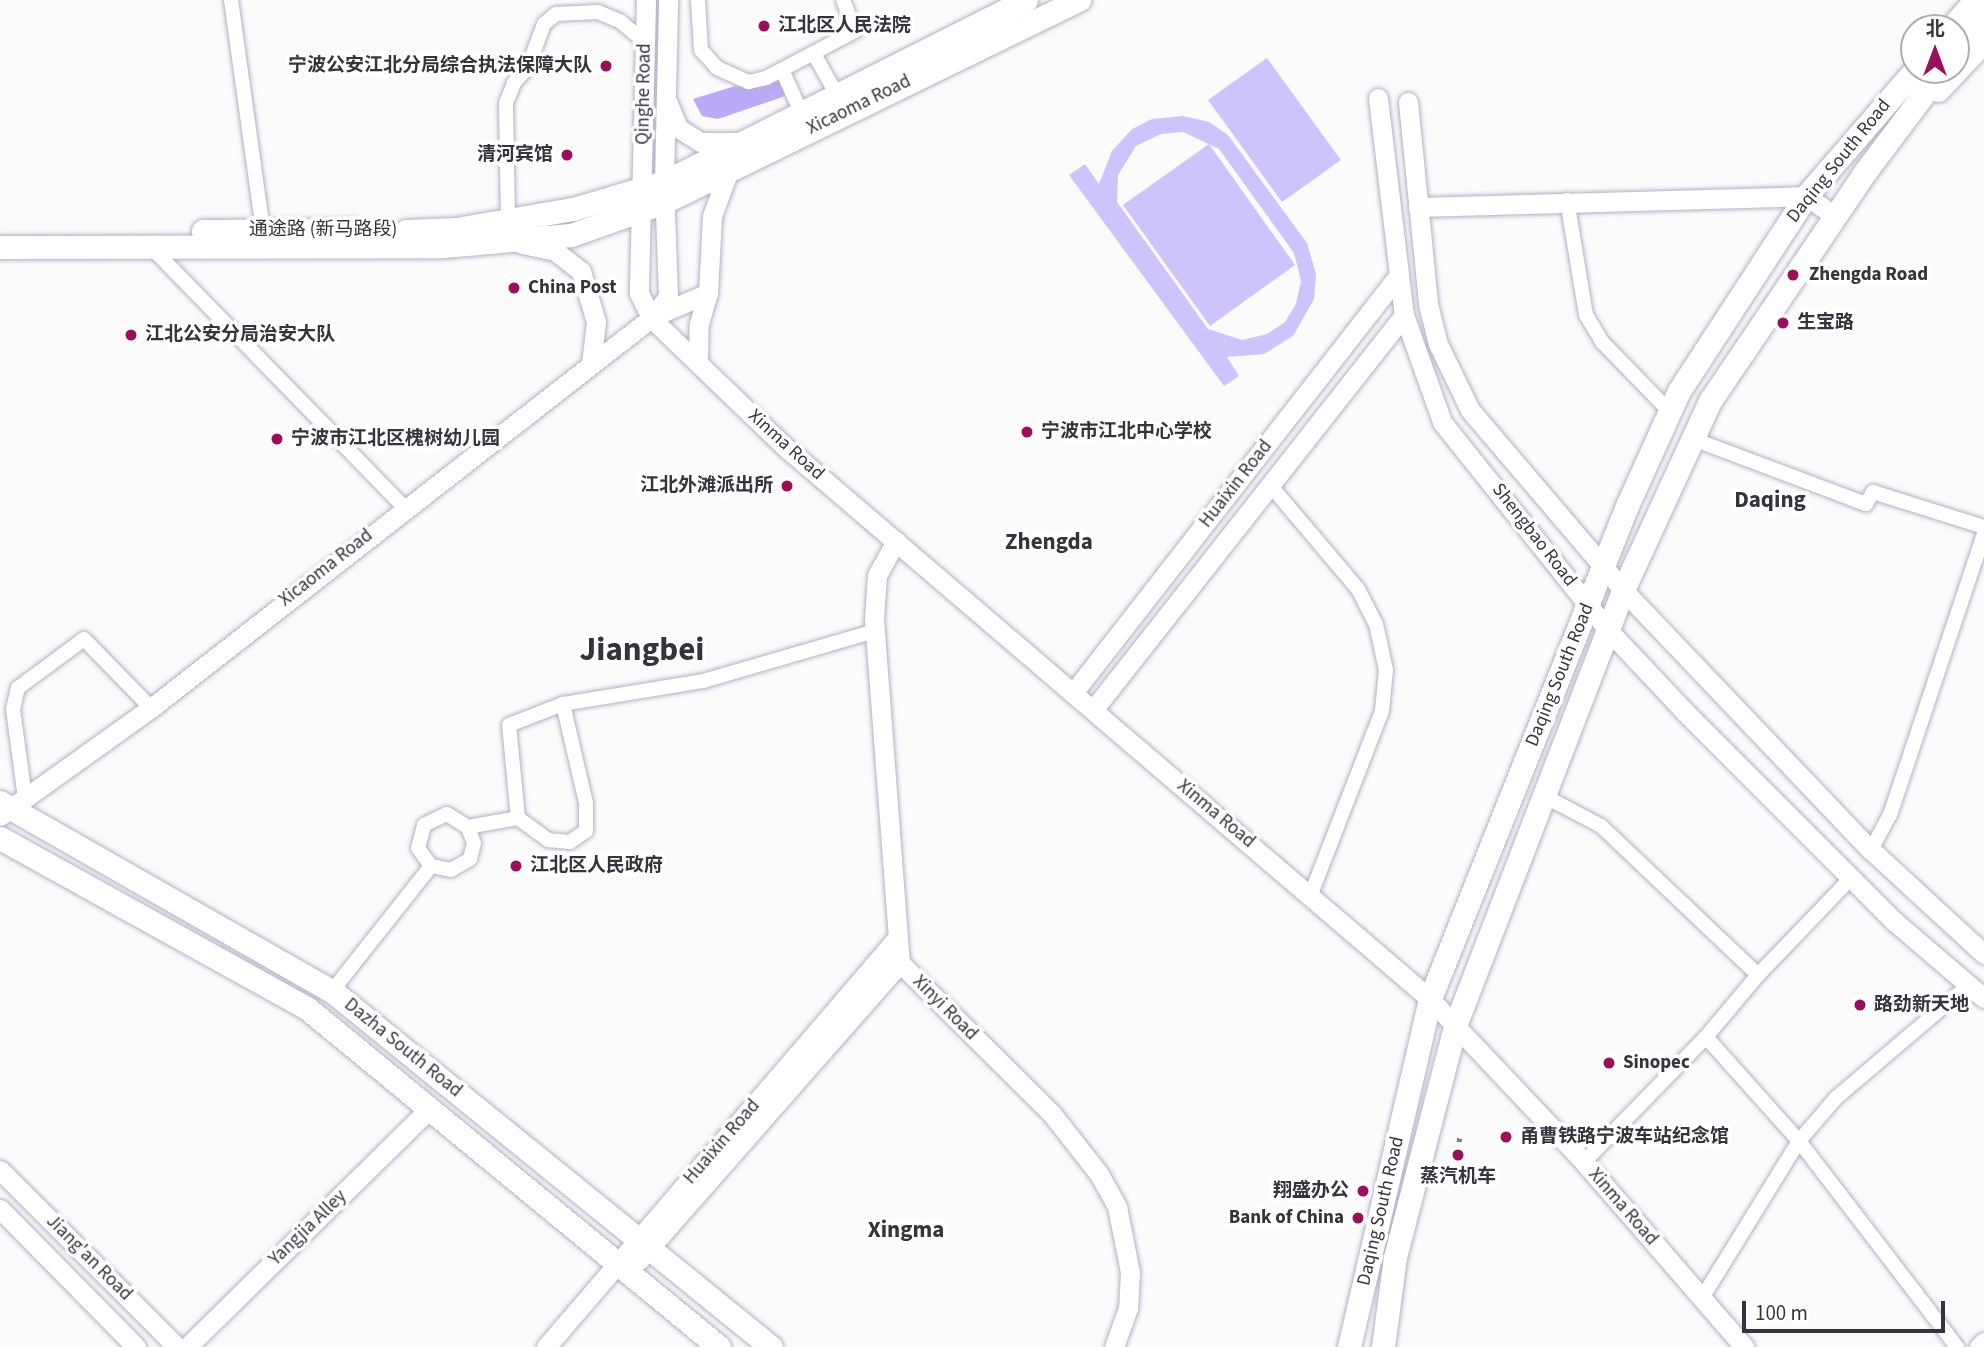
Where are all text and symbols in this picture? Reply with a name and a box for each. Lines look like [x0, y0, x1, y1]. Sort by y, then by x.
north arrow [1900, 14, 1970, 84]
place label: 江北区人民法院 [778, 15, 911, 37]
text: 北 [1925, 16, 1945, 43]
marker: 江北区人民法院 [756, 18, 772, 34]
street label: Qinghe Road [632, 43, 656, 145]
place label: 宁波公安江北分局综合执法保障大队 [288, 55, 592, 77]
marker: 宁波公安江北分局综合执法保障大队 [598, 58, 614, 74]
street label: Xicaoma Road [803, 70, 915, 140]
street label: Daqing South Road [1782, 95, 1896, 227]
place label: 清河宾馆 [477, 144, 553, 166]
marker: 清河宾馆 [559, 147, 575, 163]
street label: 通途路 (新马路段) [249, 219, 397, 241]
place label: Zhengda Road [1809, 264, 1928, 286]
marker: Zhengda Road [1783, 265, 1803, 285]
place label: China Post [528, 277, 617, 299]
marker: China Post [506, 280, 522, 296]
place label: 生宝路 [1797, 312, 1854, 334]
marker: 生宝路 [1775, 315, 1791, 331]
place label: 江北公安分局治安大队 [145, 324, 335, 346]
marker: 江北公安分局治安大队 [123, 327, 139, 343]
street label: Xinma Road [743, 405, 829, 485]
place label: 宁波市江北中心学校 [1041, 421, 1212, 443]
marker: 宁波市江北中心学校 [1019, 424, 1035, 440]
place label: 宁波市江北区槐树幼儿园 [291, 428, 500, 450]
marker: 宁波市江北区槐树幼儿园 [269, 431, 285, 447]
street label: Huaixin Road [1195, 436, 1277, 532]
place label: 江北外滩派出所 [640, 475, 773, 497]
marker: 江北外滩派出所 [779, 478, 795, 494]
street label: Shengbao Road [1487, 479, 1581, 591]
district label: Daqing [1734, 486, 1806, 514]
street label: Xicaoma Road [275, 524, 377, 612]
district label: Zhengda [1005, 528, 1093, 556]
street label: Daqing South Road [1521, 600, 1599, 750]
district label: Jiangbei [580, 630, 704, 670]
street label: Xinma Road [1172, 775, 1260, 853]
place label: 江北区人民政府 [530, 855, 663, 877]
marker: 江北区人民政府 [508, 858, 524, 874]
street label: Xinyi Road [908, 971, 982, 1045]
street label: Dazha South Road [339, 993, 467, 1103]
place label: 路劲新天地 [1874, 994, 1969, 1016]
marker: 路劲新天地 [1852, 997, 1868, 1013]
place label: Sinopec [1623, 1052, 1690, 1074]
marker: Sinopec [1601, 1055, 1617, 1071]
street label: Huaixin Road [679, 1095, 765, 1189]
place label: 甬曹铁路宁波车站纪念馆 [1520, 1126, 1729, 1148]
marker: 甬曹铁路宁波车站纪念馆 [1498, 1129, 1514, 1145]
street label: Daqing South Road [1353, 1134, 1409, 1288]
marker: 蒸汽机车 [1450, 1147, 1466, 1163]
street label: Xinma Road [1583, 1164, 1663, 1250]
place label: 蒸汽机车 [1420, 1166, 1496, 1188]
place label: 翔盛办公 [1273, 1180, 1349, 1202]
marker: 翔盛办公 [1355, 1183, 1371, 1199]
street label: Yangjia Alley [264, 1185, 352, 1271]
place label: Bank of China [1229, 1207, 1344, 1229]
street label: Jiang'an Road [41, 1210, 137, 1306]
marker: Bank of China [1350, 1210, 1366, 1226]
district label: Xingma [868, 1216, 944, 1244]
scale bar [1746, 1288, 1949, 1332]
text: 100 m [1755, 1298, 1808, 1328]

